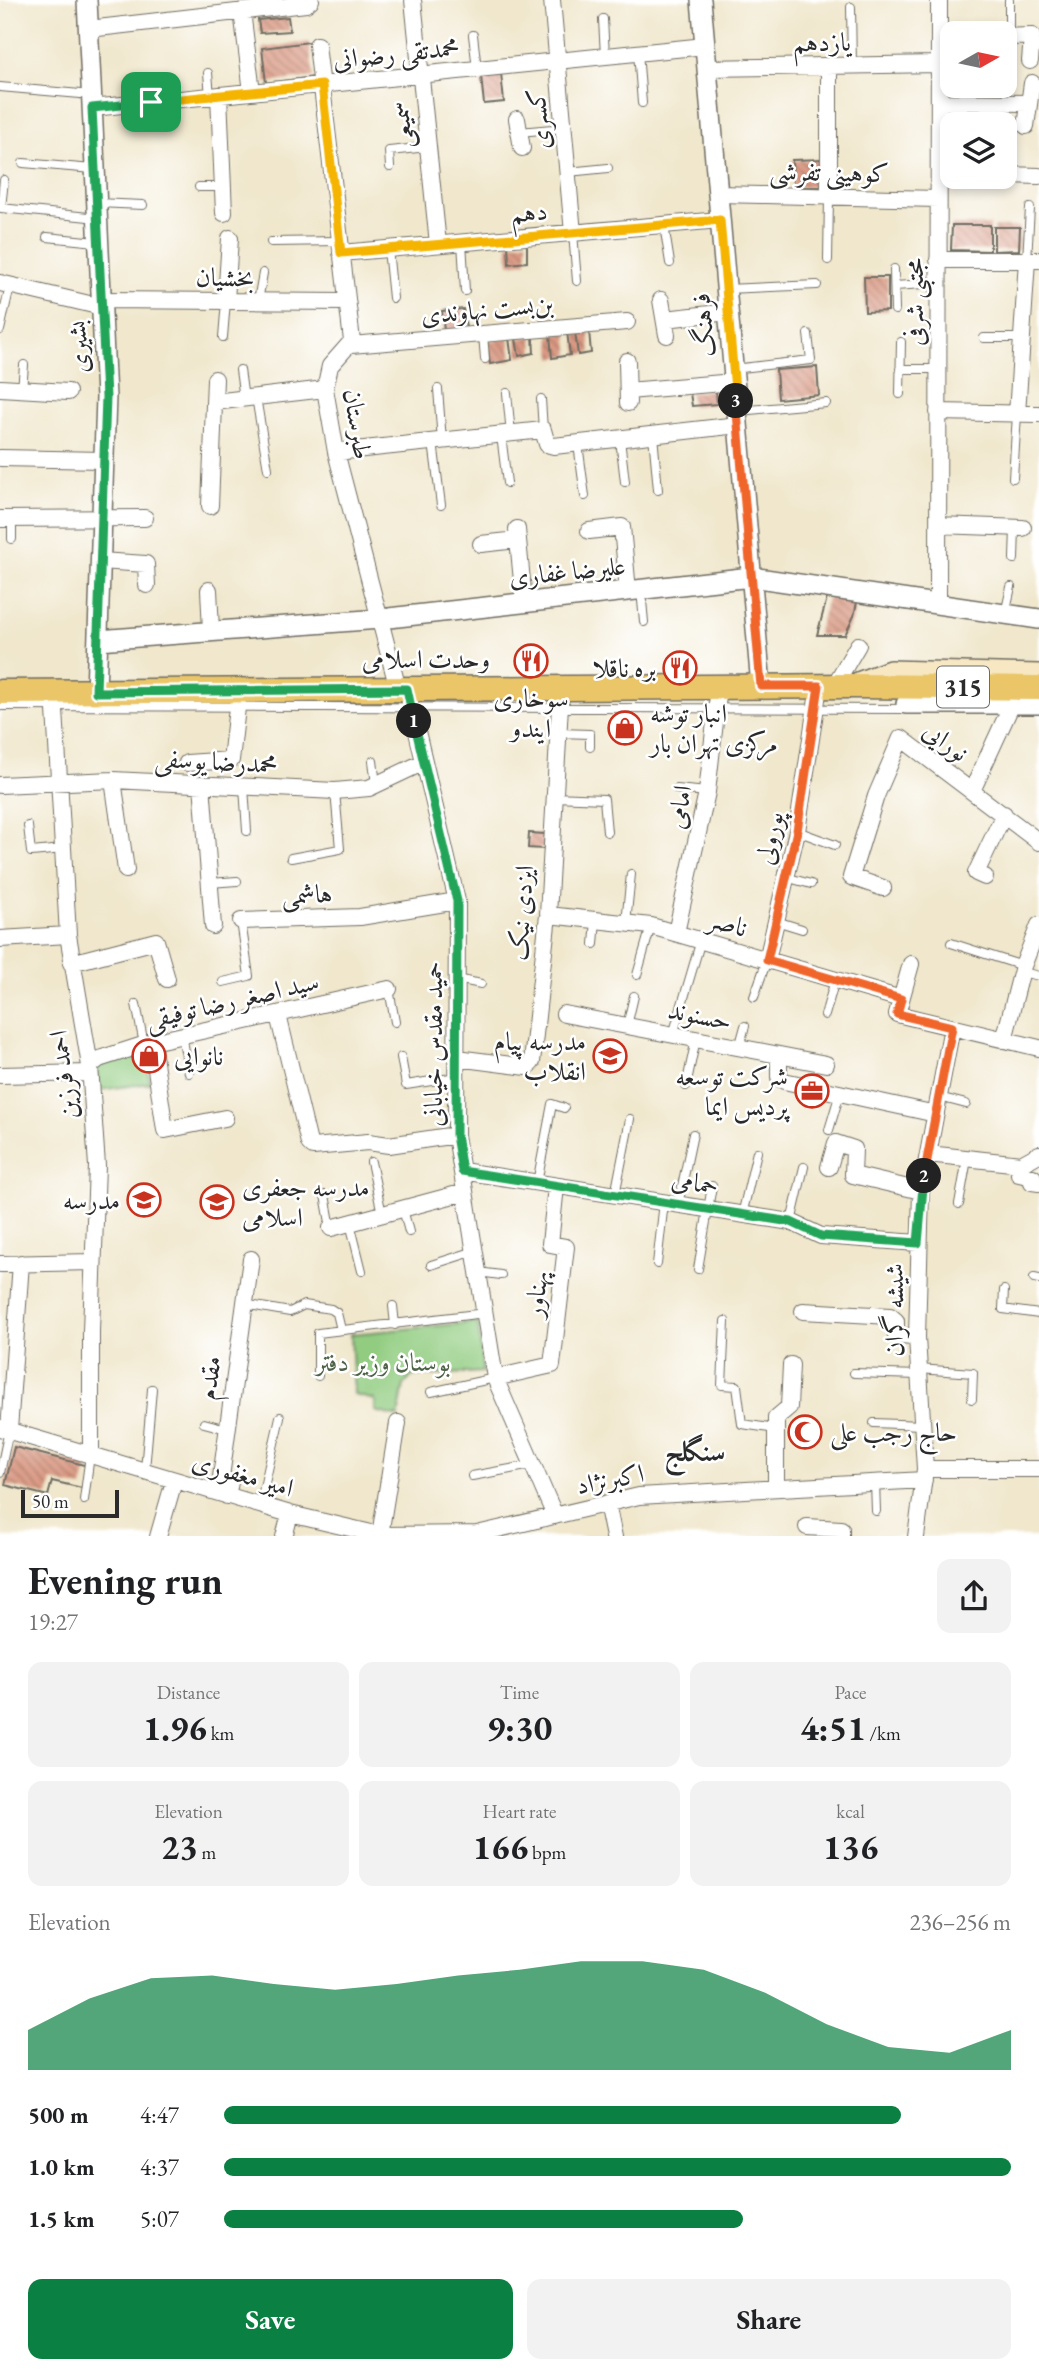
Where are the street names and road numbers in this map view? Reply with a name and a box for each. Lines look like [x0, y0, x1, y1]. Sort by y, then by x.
street label: یازدهم [793, 24, 854, 68]
street label: محمدتقی رضوانی [331, 29, 461, 79]
street label: کسری [518, 87, 558, 151]
street label: سمیعی [382, 100, 421, 150]
street label: کوهینی تفرشی [769, 154, 889, 192]
street label: دهم [509, 193, 550, 239]
street label: مجتبی شرفی [897, 258, 935, 346]
street label: بخشیان [195, 259, 255, 295]
street label: بن‌بست نهاوندی [419, 286, 555, 332]
street label: فرهنگ [683, 292, 723, 358]
street label: بشیری [60, 320, 96, 374]
street label: طبرستان [336, 386, 380, 462]
street label: علیرضا غفاری [507, 548, 627, 594]
street label: وحدت اسلامی [362, 642, 490, 676]
road number: 315 [937, 666, 989, 708]
street label: نورایی [916, 713, 976, 769]
street label: محمدرضا یوسفی [154, 741, 278, 783]
street label: امامی [658, 782, 700, 832]
street label: پورولی [747, 807, 793, 868]
street label: ایزدی نیک [501, 864, 541, 962]
street label: هاشمی [281, 876, 333, 913]
street label: ناصر [702, 900, 751, 945]
street label: حمید مقدس خیابانی [416, 961, 450, 1127]
street label: سید اصغر رضا توفیقی [142, 964, 323, 1038]
street label: حسنوند [665, 992, 735, 1038]
street label: احمد فرزین [41, 1028, 85, 1122]
street label: حمامی [669, 1162, 721, 1202]
street label: شیشه گران [877, 1263, 911, 1357]
street label: پهناور [516, 1269, 557, 1322]
street label: مقدم [189, 1354, 235, 1403]
street label: امیر مغفوری [188, 1443, 298, 1505]
street label: اکبرنژاد [573, 1456, 647, 1502]

